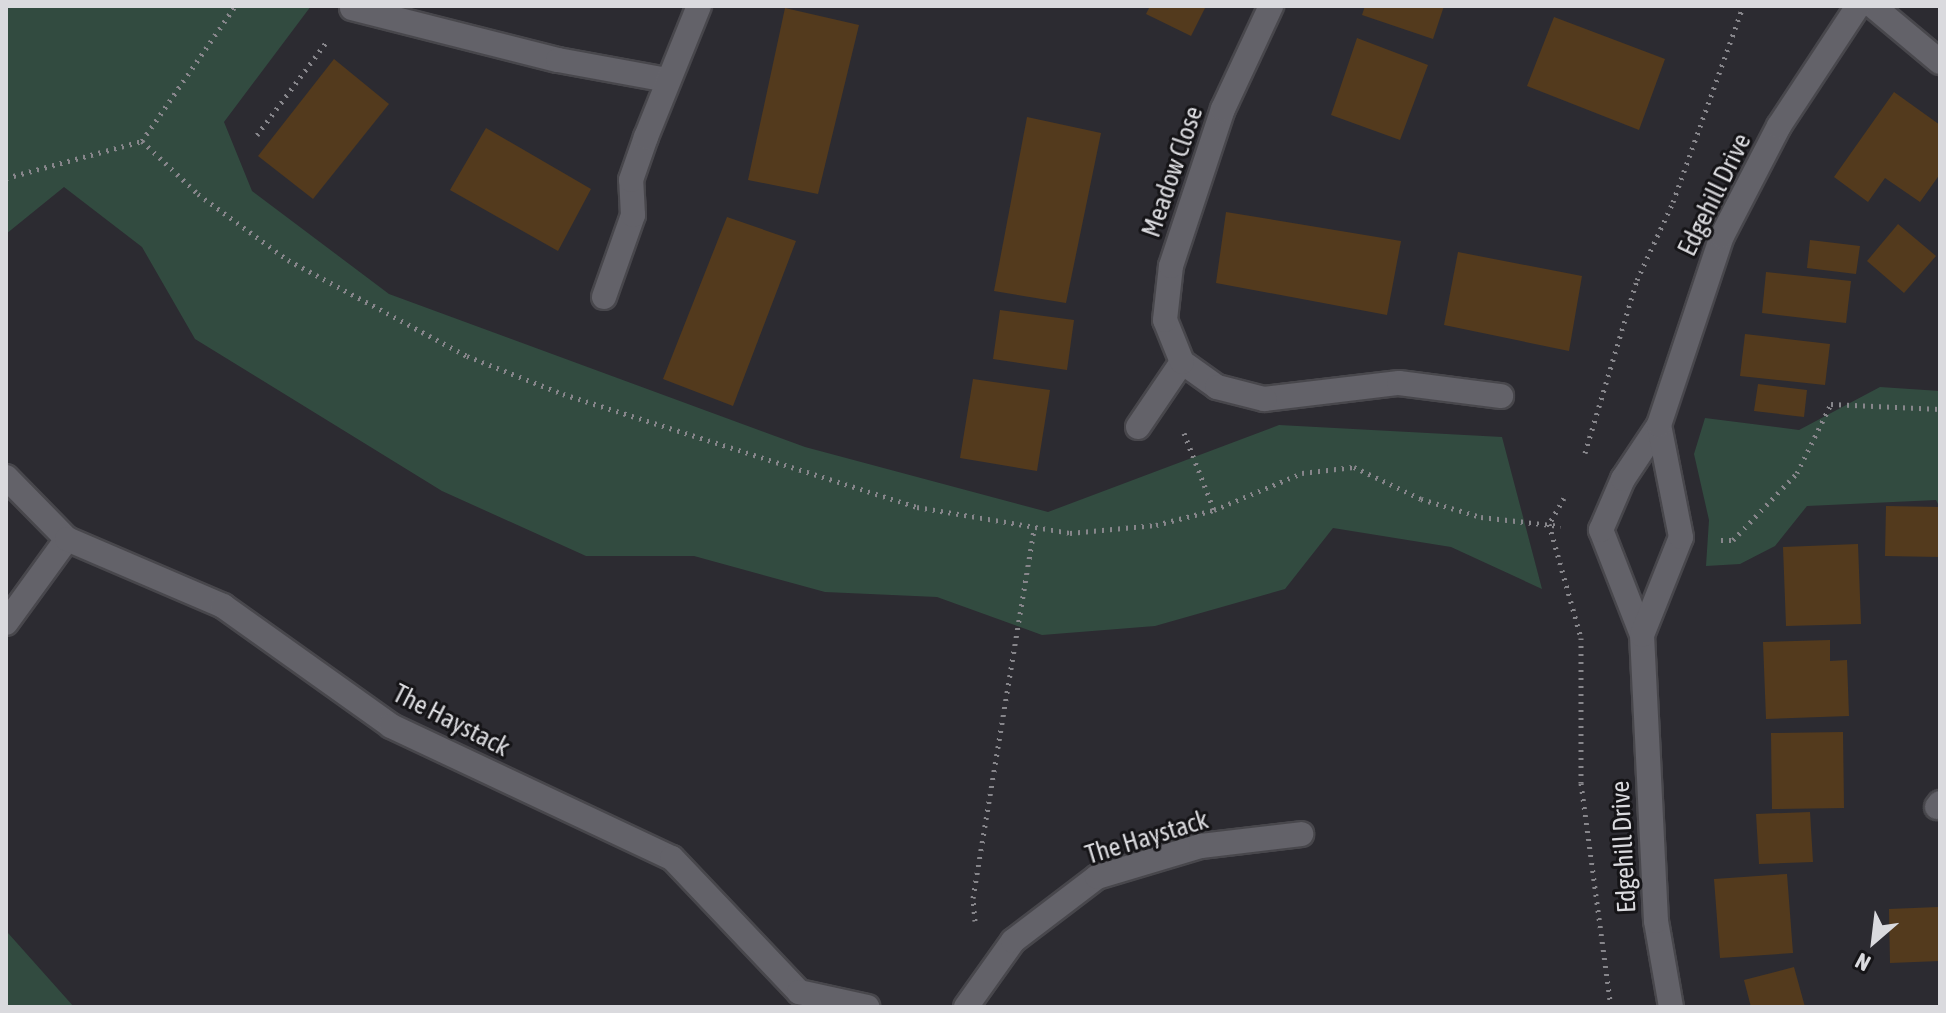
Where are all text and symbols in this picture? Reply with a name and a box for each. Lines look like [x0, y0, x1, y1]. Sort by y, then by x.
street label: Meadow Close [1136, 103, 1210, 241]
street label: Edgehill Drive [1672, 129, 1758, 261]
street label: The Haystack [388, 678, 514, 764]
street label: Edgehill Drive [1605, 780, 1643, 914]
street label: The Haystack [1082, 805, 1212, 871]
north arrow [1834, 901, 1914, 981]
text: N [1851, 948, 1875, 977]

